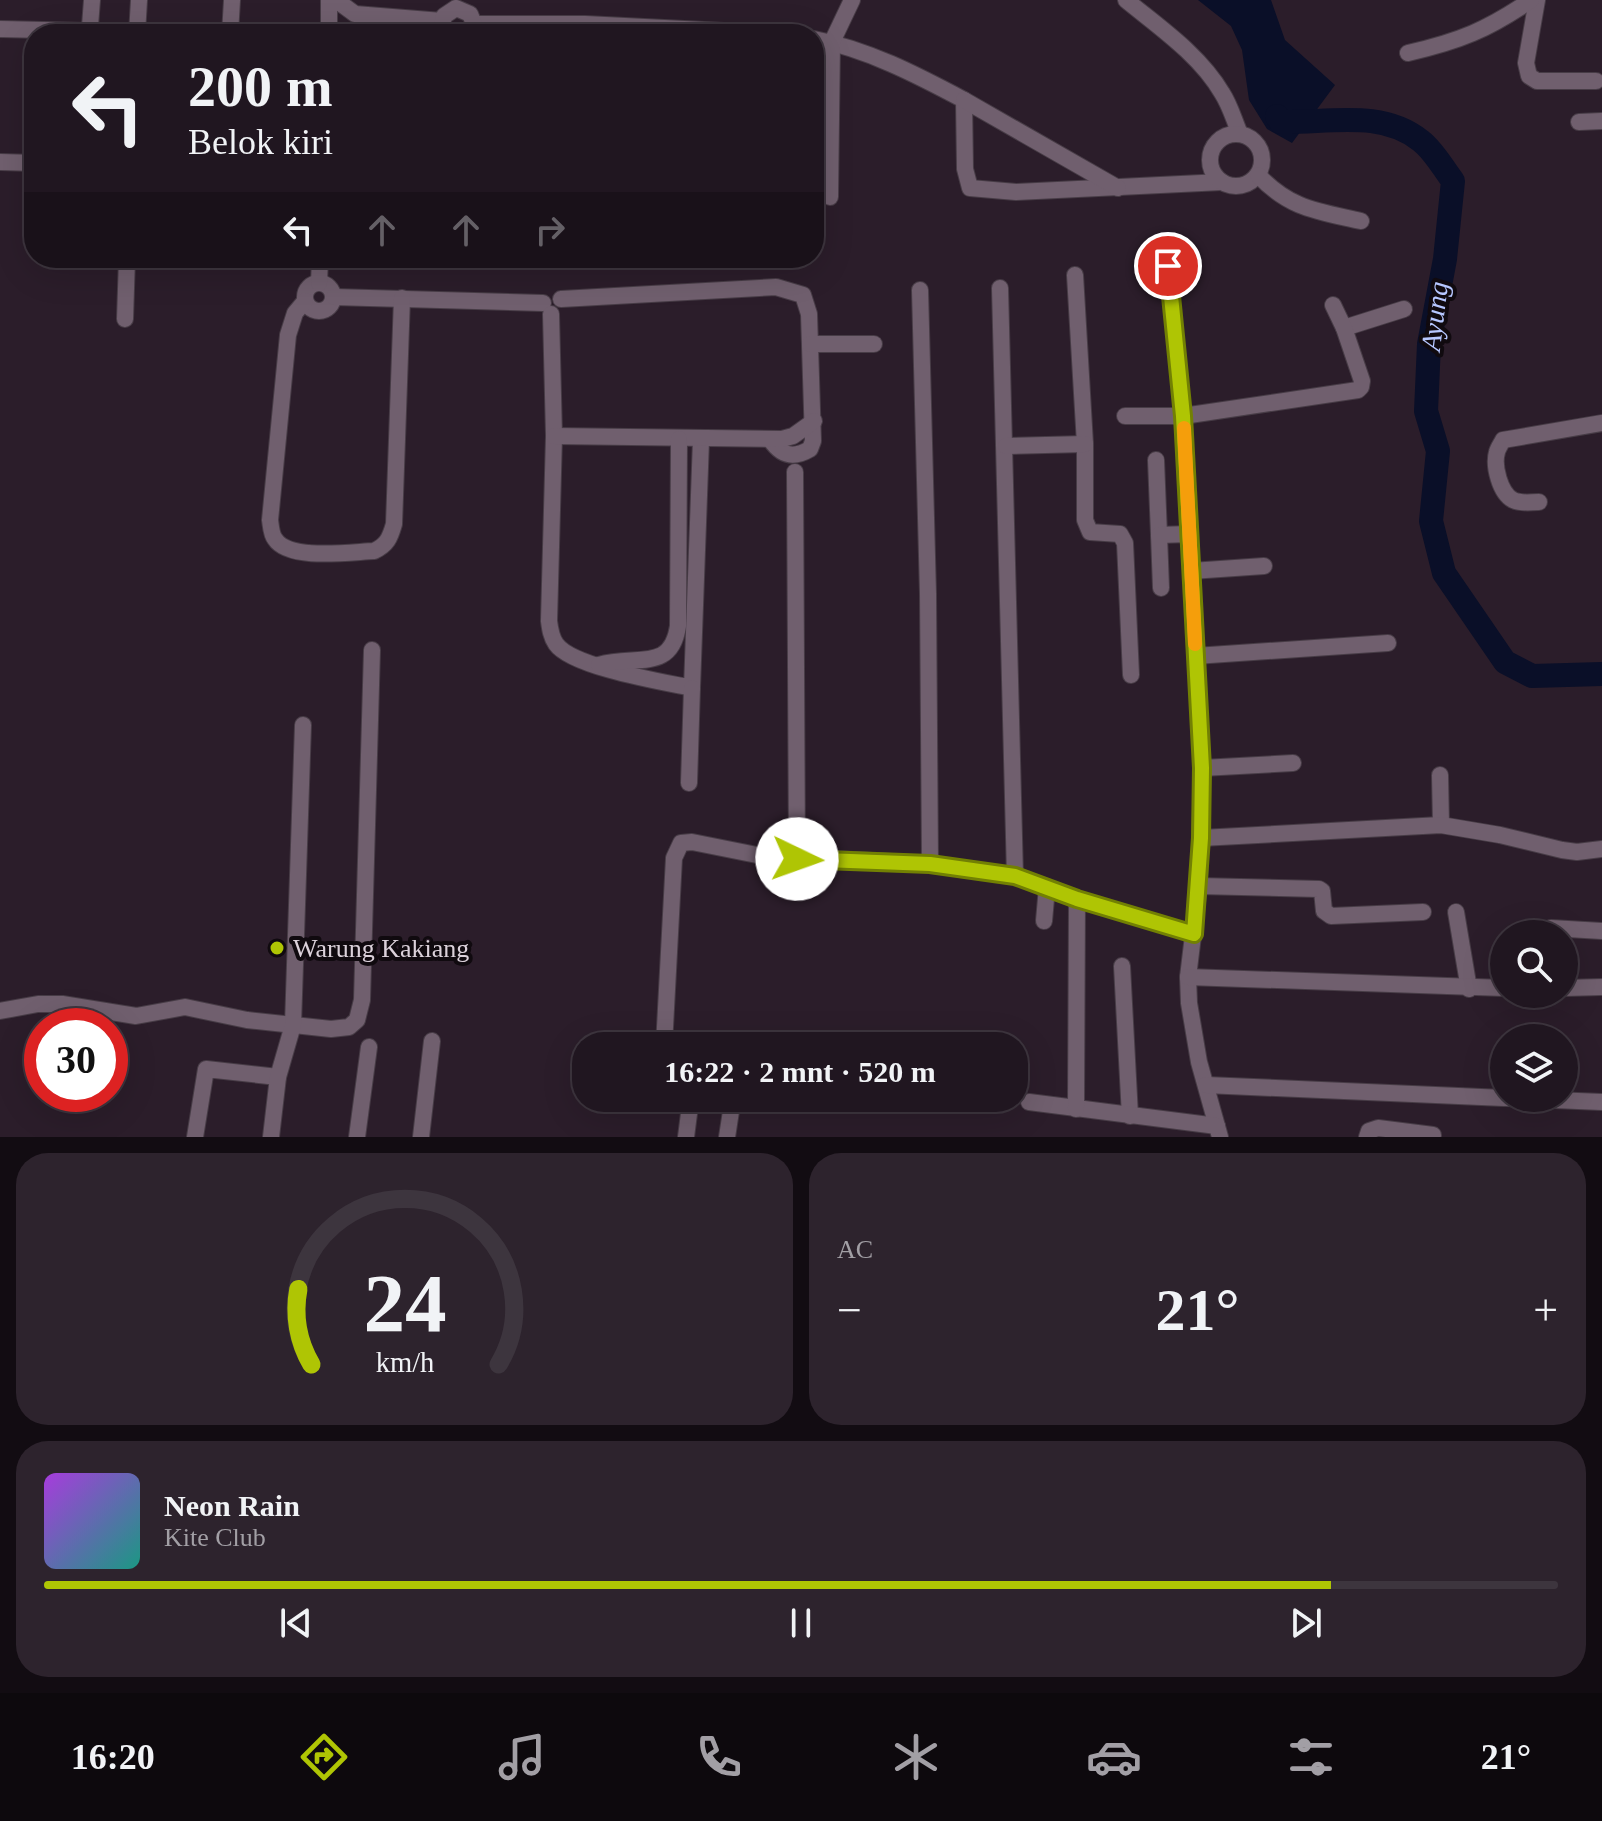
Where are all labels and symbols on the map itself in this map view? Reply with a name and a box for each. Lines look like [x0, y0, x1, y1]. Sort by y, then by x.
pin [1134, 232, 1202, 300]
water label: Ayung [1415, 279, 1454, 355]
position arrow [755, 817, 839, 901]
place label: Warung Kakiang [293, 934, 469, 963]
marker: Warung Kakiang [268, 939, 286, 957]
speed limit sign: 30 [24, 1008, 128, 1112]

